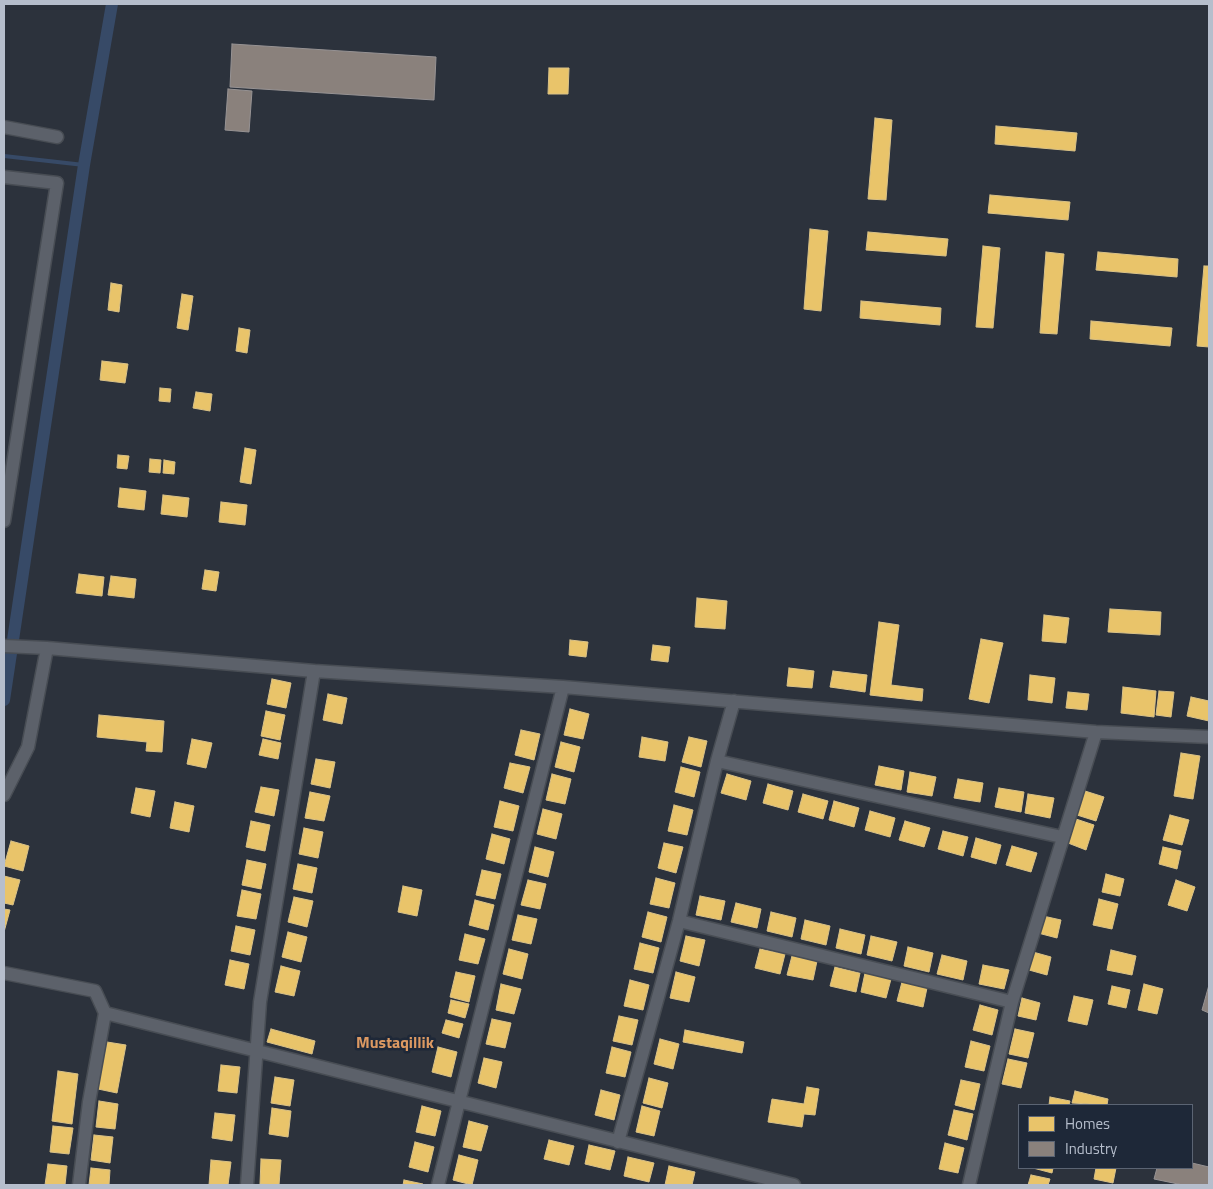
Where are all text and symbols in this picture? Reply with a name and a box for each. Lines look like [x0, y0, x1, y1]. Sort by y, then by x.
district label: Mustaqillik [356, 1034, 434, 1054]
legend [1018, 1104, 1193, 1169]
text: Homes [1065, 1112, 1110, 1135]
text: Industry [1065, 1137, 1117, 1160]

